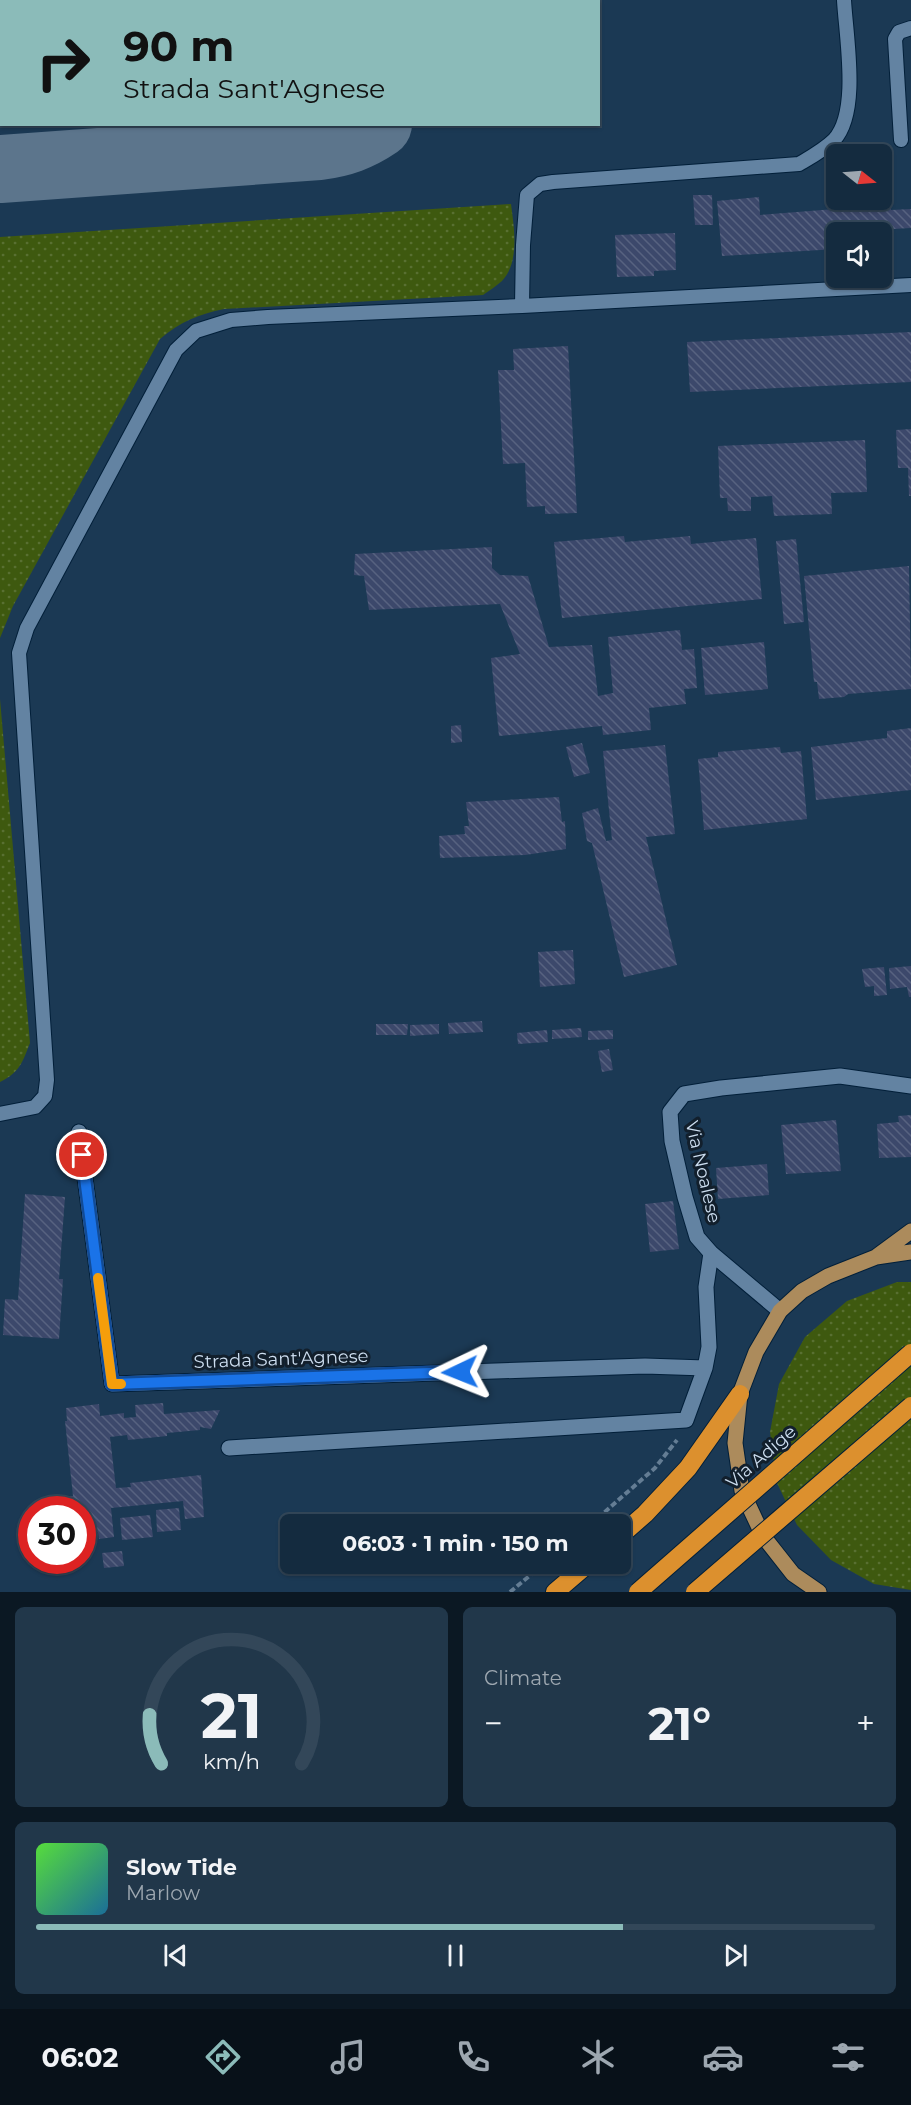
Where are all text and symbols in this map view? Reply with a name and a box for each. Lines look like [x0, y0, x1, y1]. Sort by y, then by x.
text: 90 m [123, 20, 234, 72]
icon: right [24, 24, 102, 102]
text: Strada Sant'Agnese [123, 72, 385, 105]
north arrow [826, 144, 892, 210]
map controls [826, 144, 892, 288]
button: sound [826, 222, 892, 288]
street label: Via Noalese [681, 1119, 725, 1225]
pin [56, 1129, 107, 1180]
icon: arrive [65, 1138, 98, 1171]
position arrow [428, 1340, 492, 1404]
street label: Strada Sant'Agnese [193, 1345, 369, 1373]
street label: Via Adige [722, 1421, 801, 1493]
speed limit sign: 30 [18, 1496, 96, 1574]
text: 06:03 · 1 min · 150 m [342, 1530, 569, 1557]
text: Climate [484, 1666, 562, 1690]
text: 21 [201, 1678, 262, 1754]
text: 21° [648, 1696, 711, 1751]
text: − [484, 1703, 503, 1743]
text: + [856, 1703, 875, 1743]
text: km/h [203, 1748, 260, 1774]
text: Slow Tide [126, 1854, 237, 1881]
text: Marlow [126, 1881, 200, 1905]
icon: previous [159, 1939, 192, 1972]
icon: pause [439, 1939, 472, 1972]
icon: next [719, 1939, 752, 1972]
icon: directions [202, 2036, 244, 2078]
icon: music [327, 2036, 369, 2078]
icon: phone [452, 2036, 494, 2078]
icon: climate [577, 2036, 619, 2078]
icon: car [702, 2036, 744, 2078]
icon: filters [827, 2036, 869, 2078]
text: 06:02 [42, 2041, 118, 2074]

